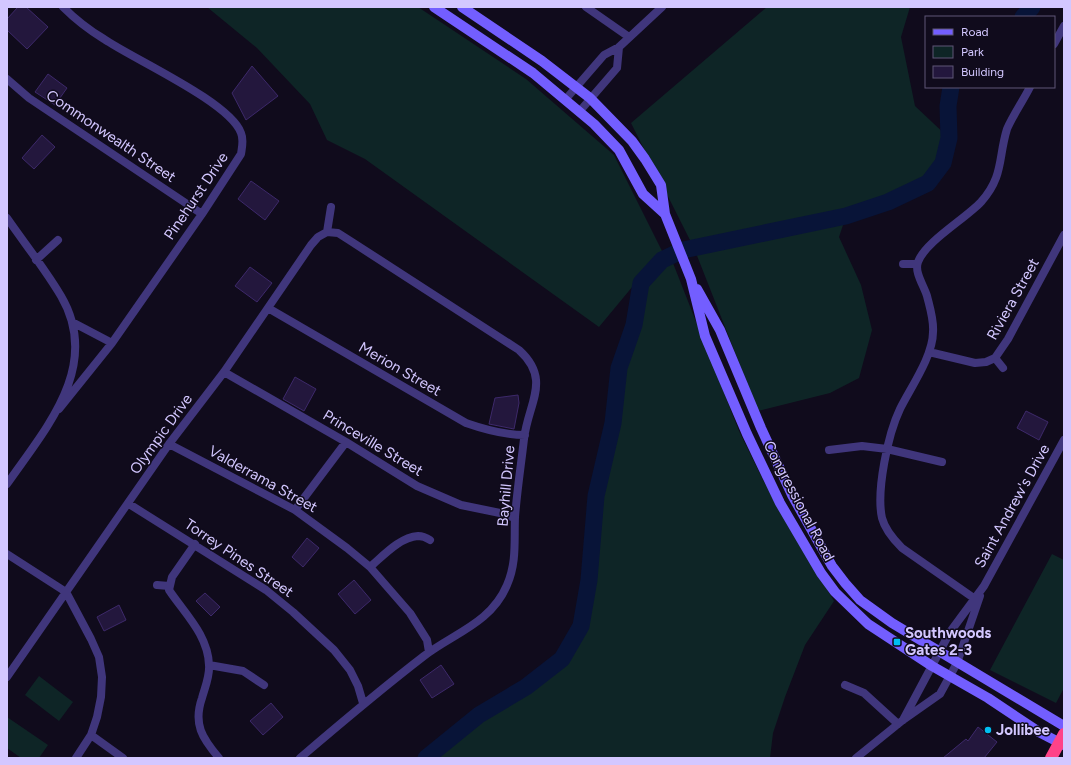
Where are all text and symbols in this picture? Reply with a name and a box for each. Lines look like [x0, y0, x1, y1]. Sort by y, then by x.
legend [925, 16, 1055, 88]
text: Road [961, 25, 989, 39]
text: Park [961, 45, 984, 59]
text: Building [961, 65, 1004, 79]
street label: Commonwealth Street [43, 86, 180, 186]
street label: Pinehurst Drive [160, 149, 232, 243]
street label: Riviera Street [983, 255, 1043, 343]
street label: Merion Street [356, 338, 445, 400]
street label: Olympic Drive [126, 391, 196, 477]
street label: Princeville Street [320, 406, 427, 480]
street label: Congressional Road [760, 438, 838, 564]
street label: Saint Andrew's Drive [971, 441, 1053, 571]
street label: Valderrama Street [205, 442, 321, 517]
street label: Bayhill Drive [493, 445, 519, 527]
street label: Torrey Pines Street [181, 515, 297, 601]
place label: Southwoods Gates 2-3 [905, 624, 991, 659]
marker: Southwoods Gates 2-3 [892, 637, 902, 647]
place label: Jollibee [996, 721, 1051, 739]
marker: Jollibee [983, 725, 993, 735]

